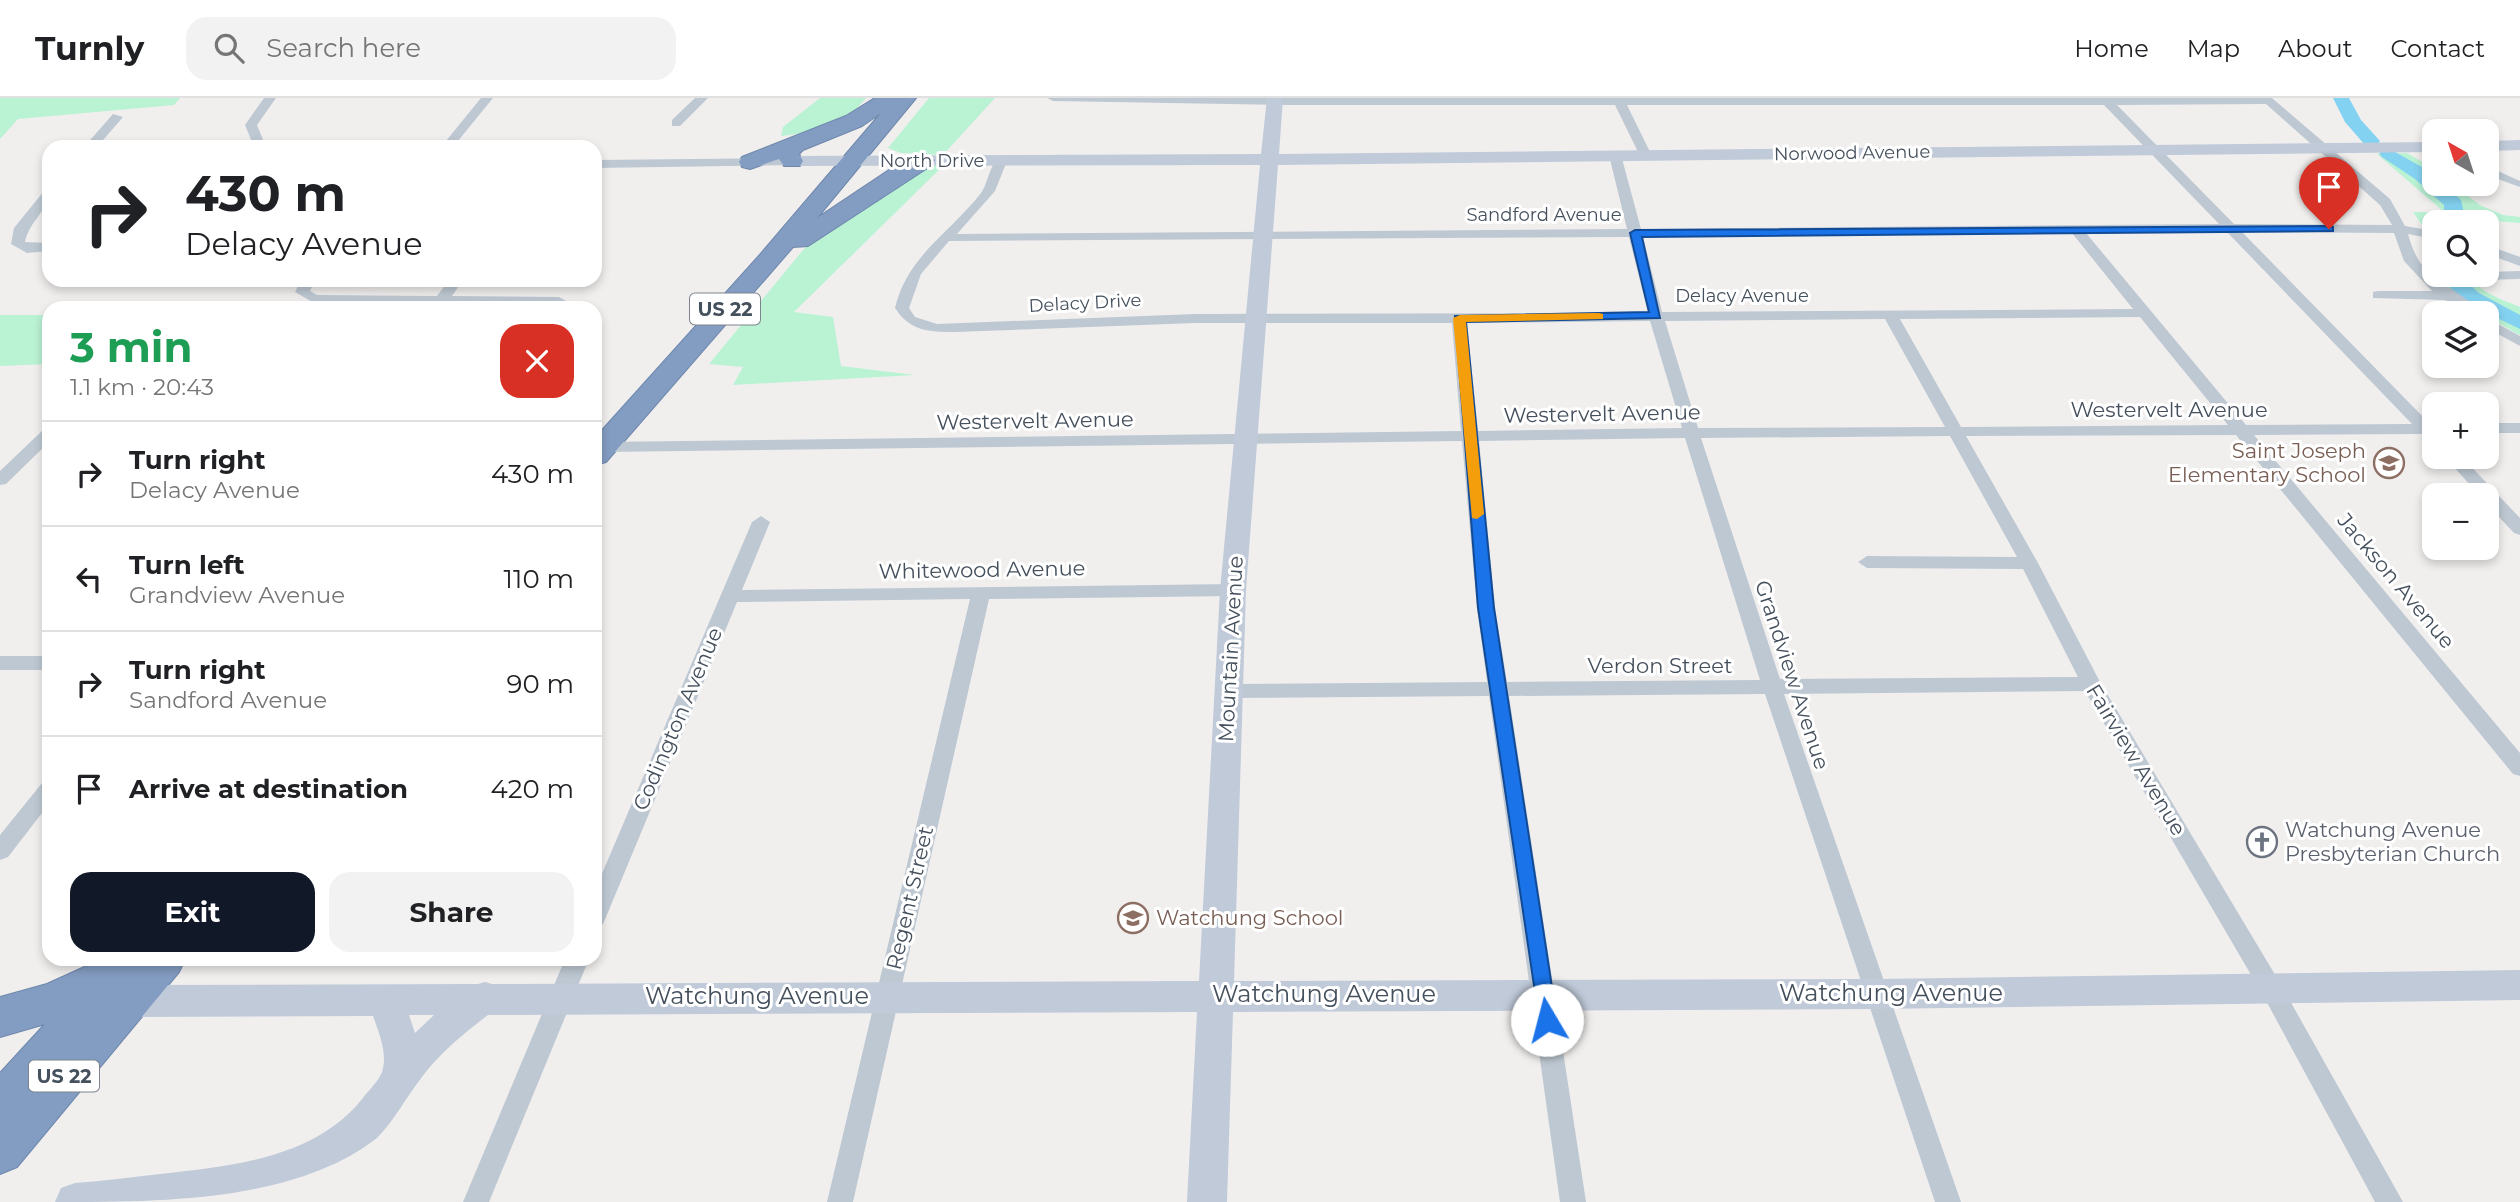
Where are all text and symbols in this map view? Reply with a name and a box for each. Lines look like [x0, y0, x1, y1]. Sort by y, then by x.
search box [186, 17, 676, 80]
text: Turnly [35, 28, 144, 68]
icon: search [210, 29, 248, 67]
text: Search here [266, 32, 421, 64]
text: Home [2074, 34, 2149, 63]
text: Map [2187, 34, 2240, 63]
text: About [2278, 34, 2352, 63]
text: Contact [2390, 34, 2485, 63]
north arrow [2422, 119, 2499, 196]
map controls [2422, 119, 2499, 560]
street label: Norwood Avenue [1774, 141, 1930, 165]
street label: North Drive [880, 150, 984, 172]
pin [2299, 157, 2359, 229]
text: 430 m [185, 164, 346, 223]
icon: right [70, 168, 161, 259]
icon: arrive [2310, 168, 2348, 206]
street label: Sandford Avenue [1466, 204, 1622, 226]
button: search [2422, 210, 2499, 287]
text: Delacy Avenue [185, 224, 423, 263]
street label: Delacy Avenue [1675, 285, 1809, 307]
street label: Delacy Drive [1028, 289, 1142, 317]
road number: US 22 [690, 294, 760, 324]
button: layers [2422, 301, 2499, 378]
text: 3 min [70, 321, 192, 373]
button: close [500, 324, 574, 398]
text: 1.1 km · 20:43 [70, 373, 214, 401]
button: + [2422, 392, 2499, 469]
street label: Westervelt Avenue [2070, 397, 2268, 422]
street label: Westervelt Avenue [1503, 399, 1701, 428]
street label: Westervelt Avenue [936, 406, 1134, 435]
place label: Saint Joseph Elementary School [2168, 438, 2366, 487]
text: Turn right [129, 444, 265, 476]
school or university icon: Saint Joseph Elementary School [2372, 446, 2406, 480]
icon: right [70, 455, 108, 493]
text: 430 m [491, 458, 574, 490]
text: Delacy Avenue [129, 476, 300, 504]
button: − [2422, 483, 2499, 560]
street label: Jackson Avenue [2332, 507, 2460, 654]
text: Turn left [129, 549, 245, 581]
street label: Whitewood Avenue [878, 555, 1086, 584]
street label: Mountain Avenue [1213, 555, 1248, 743]
icon: left [70, 560, 108, 598]
text: 110 m [504, 563, 574, 595]
street label: Grandview Avenue [1750, 577, 1835, 773]
text: Grandview Avenue [129, 581, 345, 609]
street label: Codington Avenue [628, 624, 727, 814]
street label: Verdon Street [1588, 653, 1732, 678]
text: Turn right [129, 654, 265, 686]
icon: right [70, 665, 108, 703]
text: 90 m [507, 668, 574, 700]
street label: Fairview Avenue [2081, 679, 2192, 840]
text: Sandford Avenue [129, 686, 327, 714]
icon: arrive [70, 770, 108, 808]
text: Arrive at destination [129, 773, 408, 805]
text: 420 m [491, 773, 574, 805]
place label: Watchung Avenue Presbyterian Church [2285, 817, 2500, 866]
street label: Regent Street [881, 824, 938, 972]
church icon: Watchung Avenue Presbyterian Church [2245, 825, 2279, 859]
button: Exit [70, 872, 315, 952]
button: Share [329, 872, 574, 952]
school or university icon: Watchung School [1116, 901, 1150, 935]
place label: Watchung School [1156, 905, 1344, 930]
street label: Watchung Avenue [1779, 978, 2003, 1007]
street label: Watchung Avenue [1212, 979, 1436, 1008]
street label: Watchung Avenue [645, 981, 869, 1010]
position arrow [1510, 983, 1584, 1057]
road number: US 22 [29, 1060, 99, 1092]

